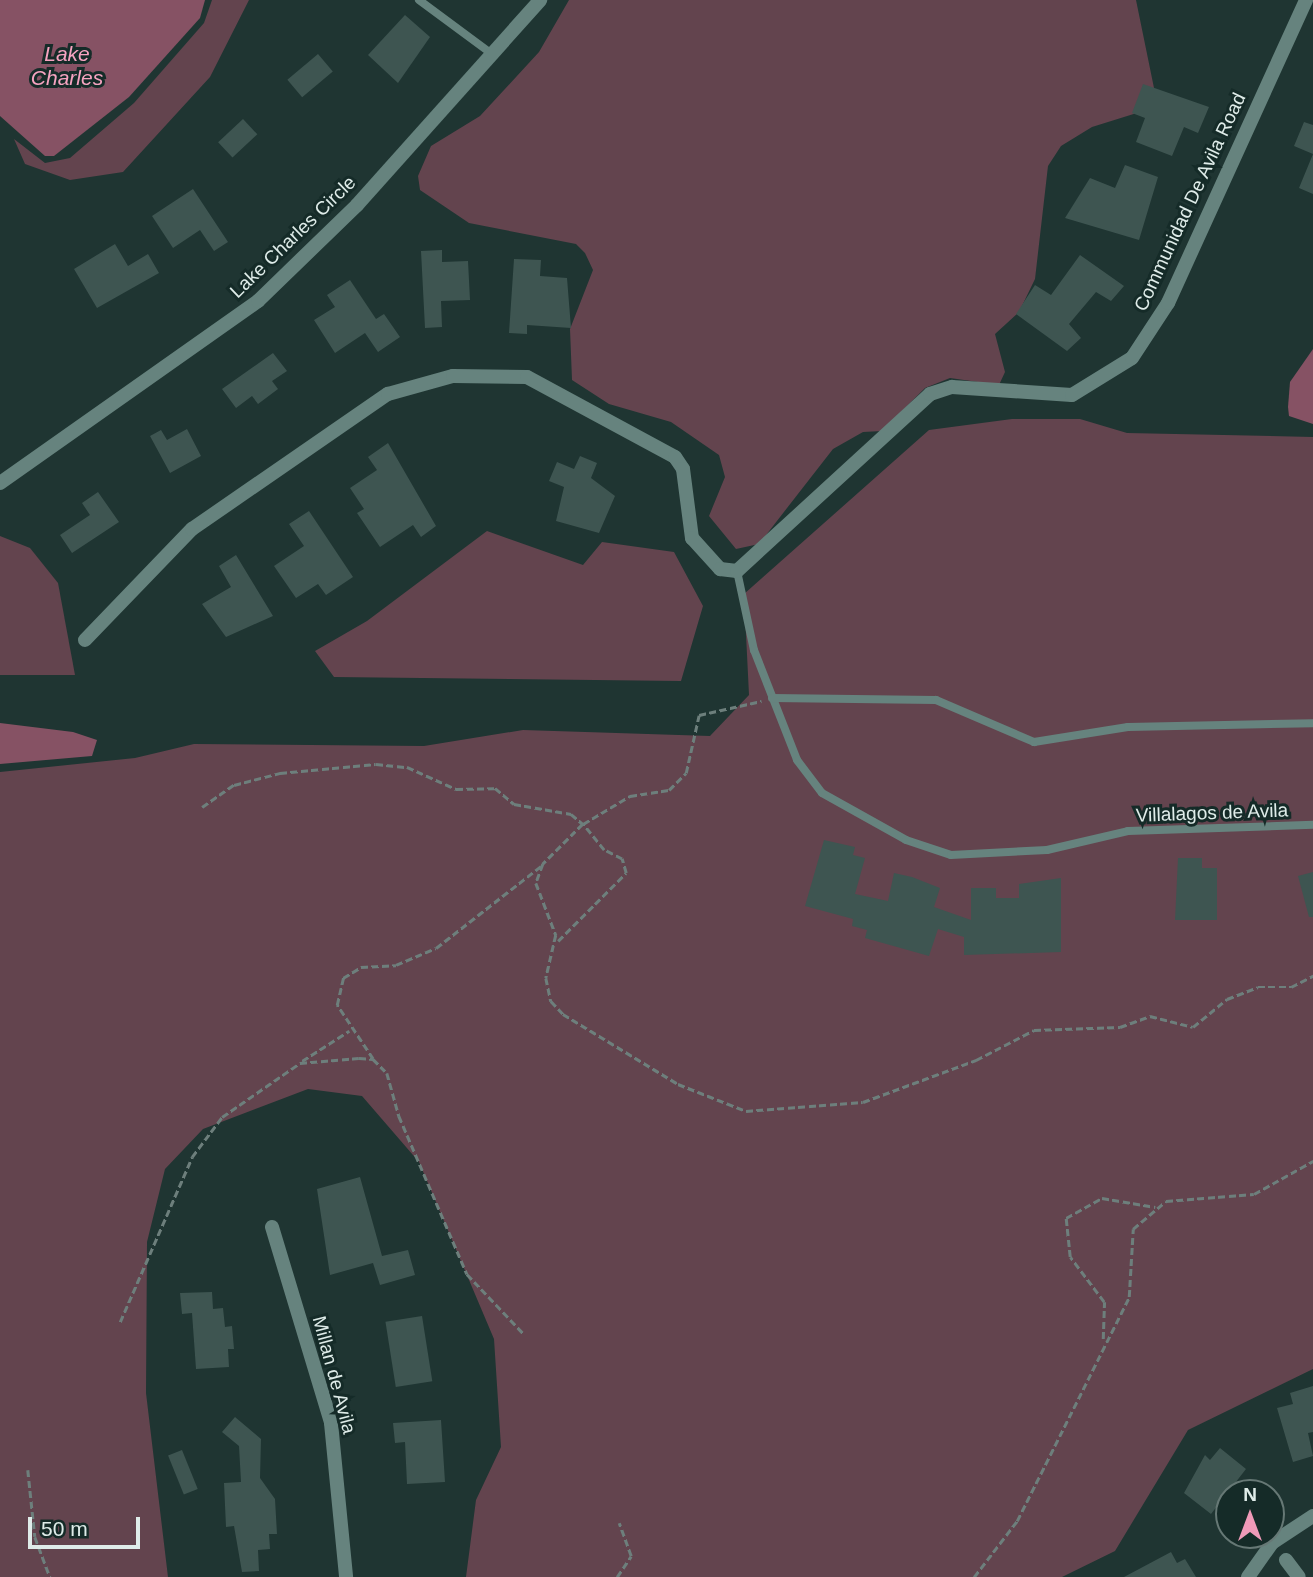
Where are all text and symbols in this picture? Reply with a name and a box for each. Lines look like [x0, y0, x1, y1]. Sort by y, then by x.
water label: Lake Charles [31, 41, 103, 91]
street label: Communidad De Avila Road [1129, 89, 1251, 315]
street label: Lake Charles Circle [225, 171, 361, 303]
street label: Villalagos de Avila [1135, 799, 1289, 827]
street label: Millan de Avila [307, 1313, 361, 1437]
north arrow [1215, 1479, 1285, 1549]
text: N [1243, 1484, 1257, 1505]
scale bar [32, 1504, 144, 1548]
text: 50 m [41, 1517, 88, 1540]

